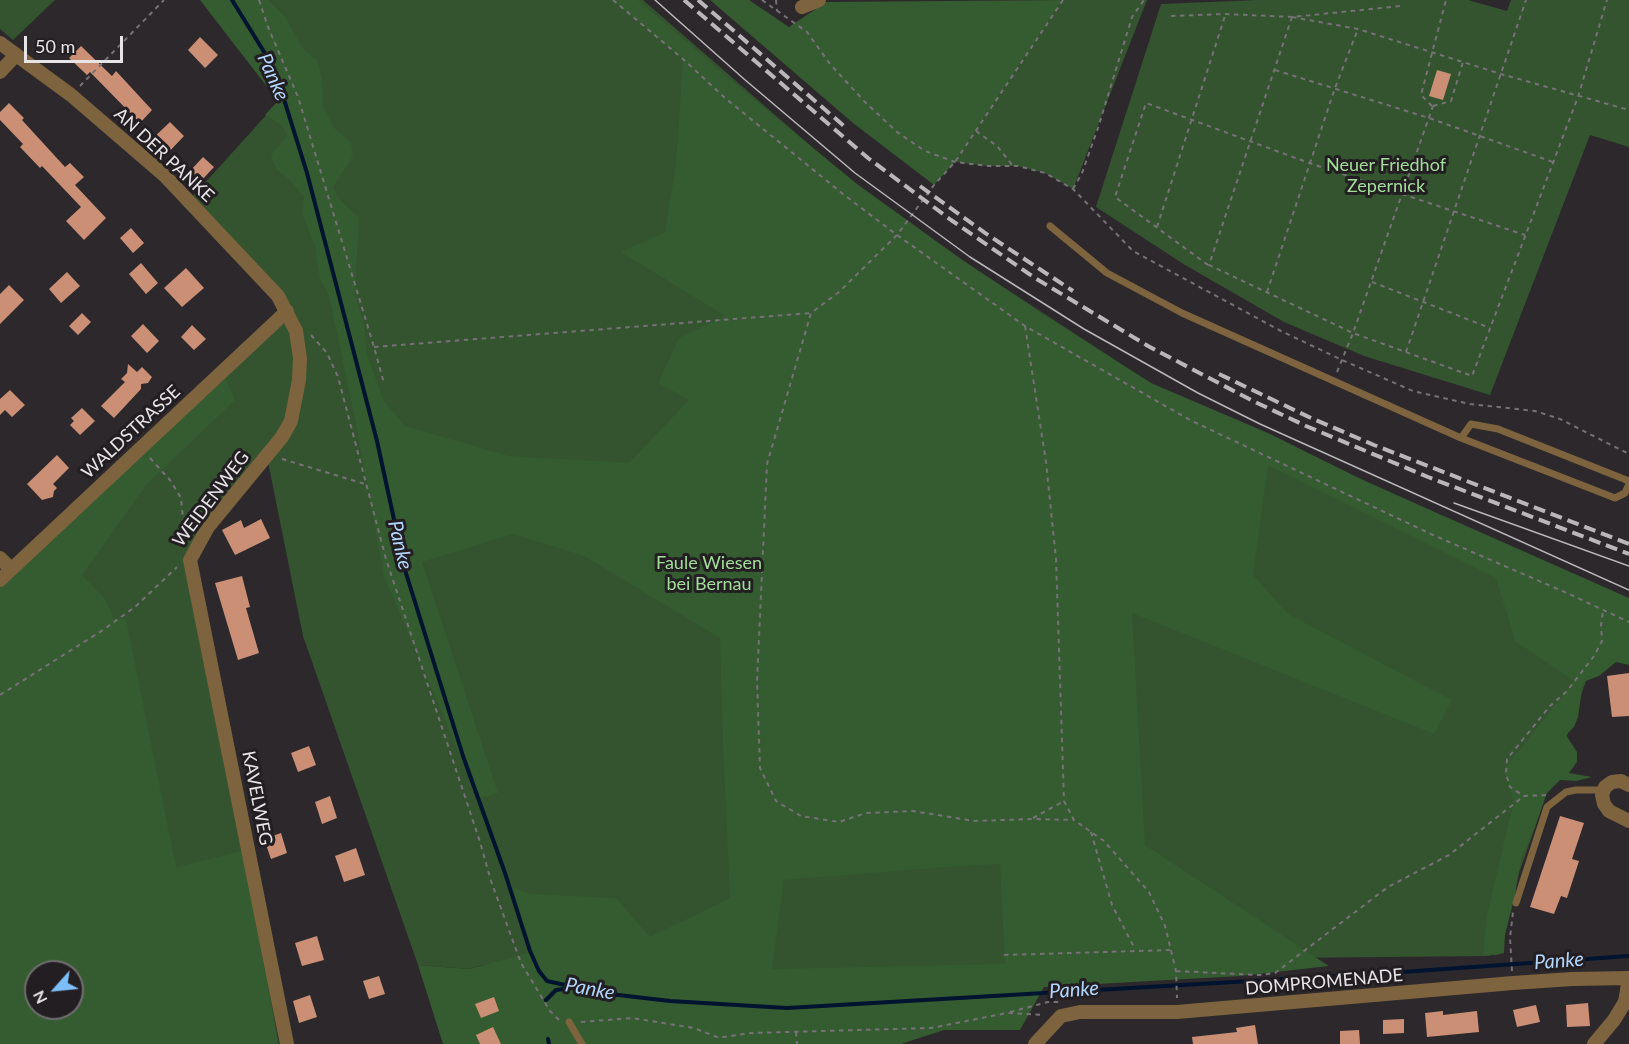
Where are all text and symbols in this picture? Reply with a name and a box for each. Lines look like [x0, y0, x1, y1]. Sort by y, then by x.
scale bar [27, 24, 126, 62]
text: 50 m [35, 35, 75, 57]
water label: Panke [252, 49, 294, 105]
street label: AN DER PANKE [110, 103, 218, 207]
park label: Neuer Friedhof Zepernick [1326, 154, 1446, 196]
street label: WALDSTRASSE [77, 381, 185, 483]
street label: WEIDENWEG [168, 447, 254, 551]
water label: Panke [383, 518, 417, 572]
park label: Faule Wiesen bei Bernau [656, 552, 762, 594]
street label: KAVELWEG [237, 749, 277, 847]
water label: Panke [1533, 947, 1585, 975]
north arrow [24, 960, 84, 1020]
street label: DOMPROMENADE [1244, 964, 1404, 1000]
water label: Panke [563, 973, 617, 1005]
water label: Panke [1048, 976, 1100, 1004]
text: N [28, 988, 51, 1007]

